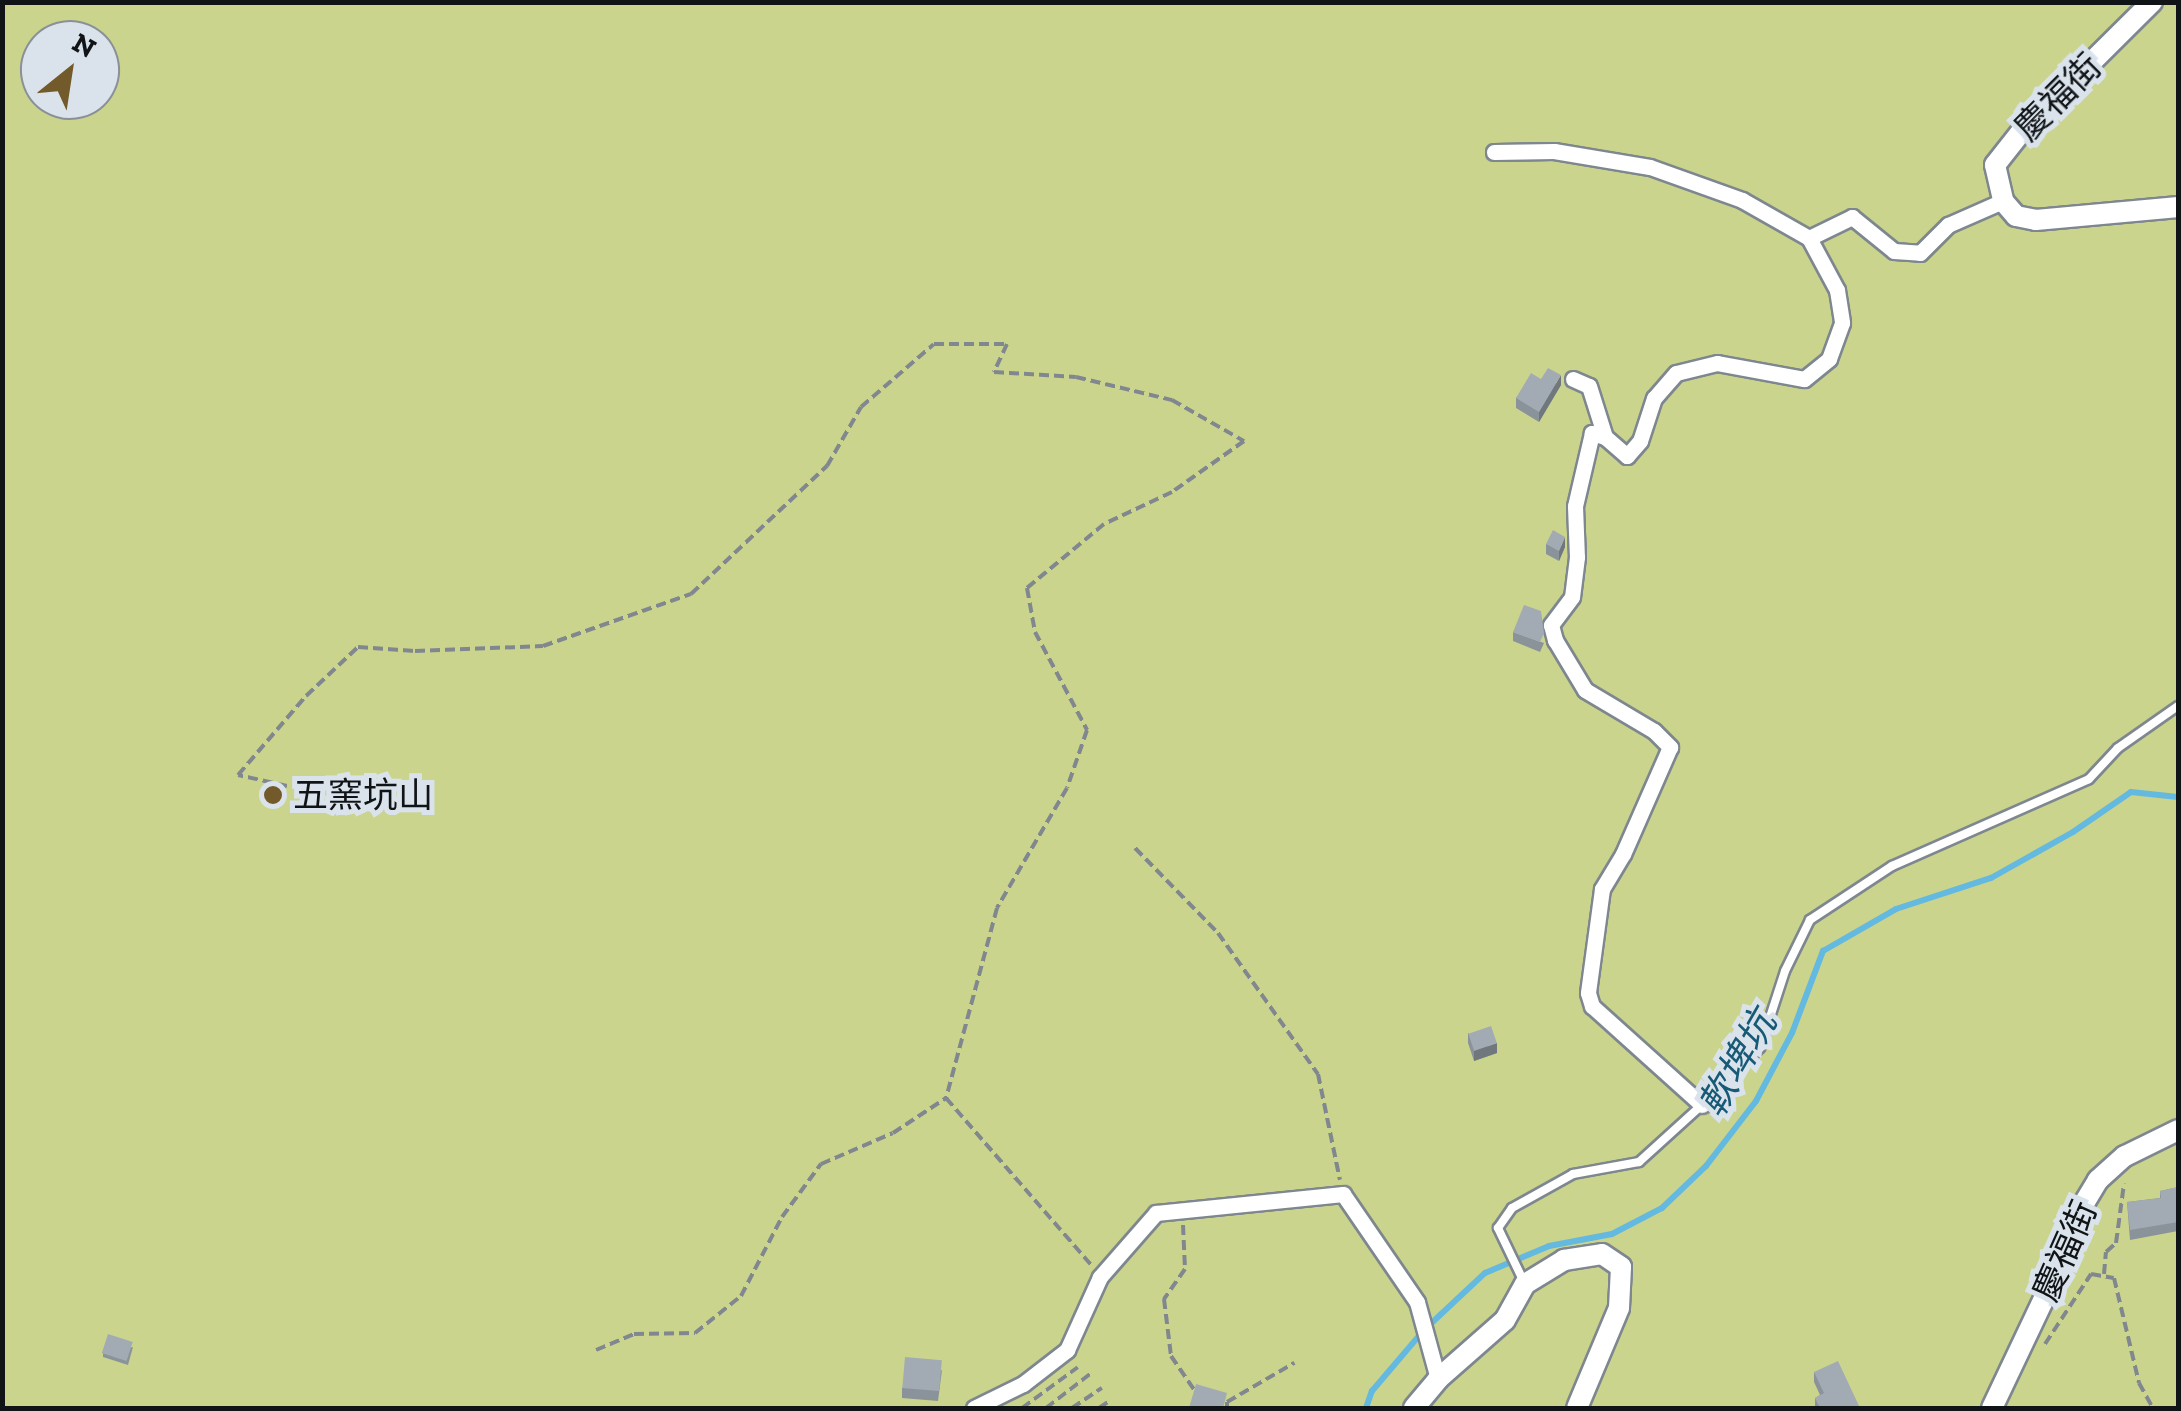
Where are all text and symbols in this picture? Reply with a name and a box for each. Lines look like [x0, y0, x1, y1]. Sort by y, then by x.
north arrow [20, 20, 120, 120]
text: N [67, 26, 102, 65]
street label: 慶福街 [2006, 45, 2110, 149]
place label: 五窯坑山 [293, 774, 433, 816]
marker: 五窯坑山 [262, 784, 284, 806]
water label: 軟埤坑 [1690, 1003, 1786, 1125]
street label: 慶福街 [2024, 1194, 2106, 1308]

